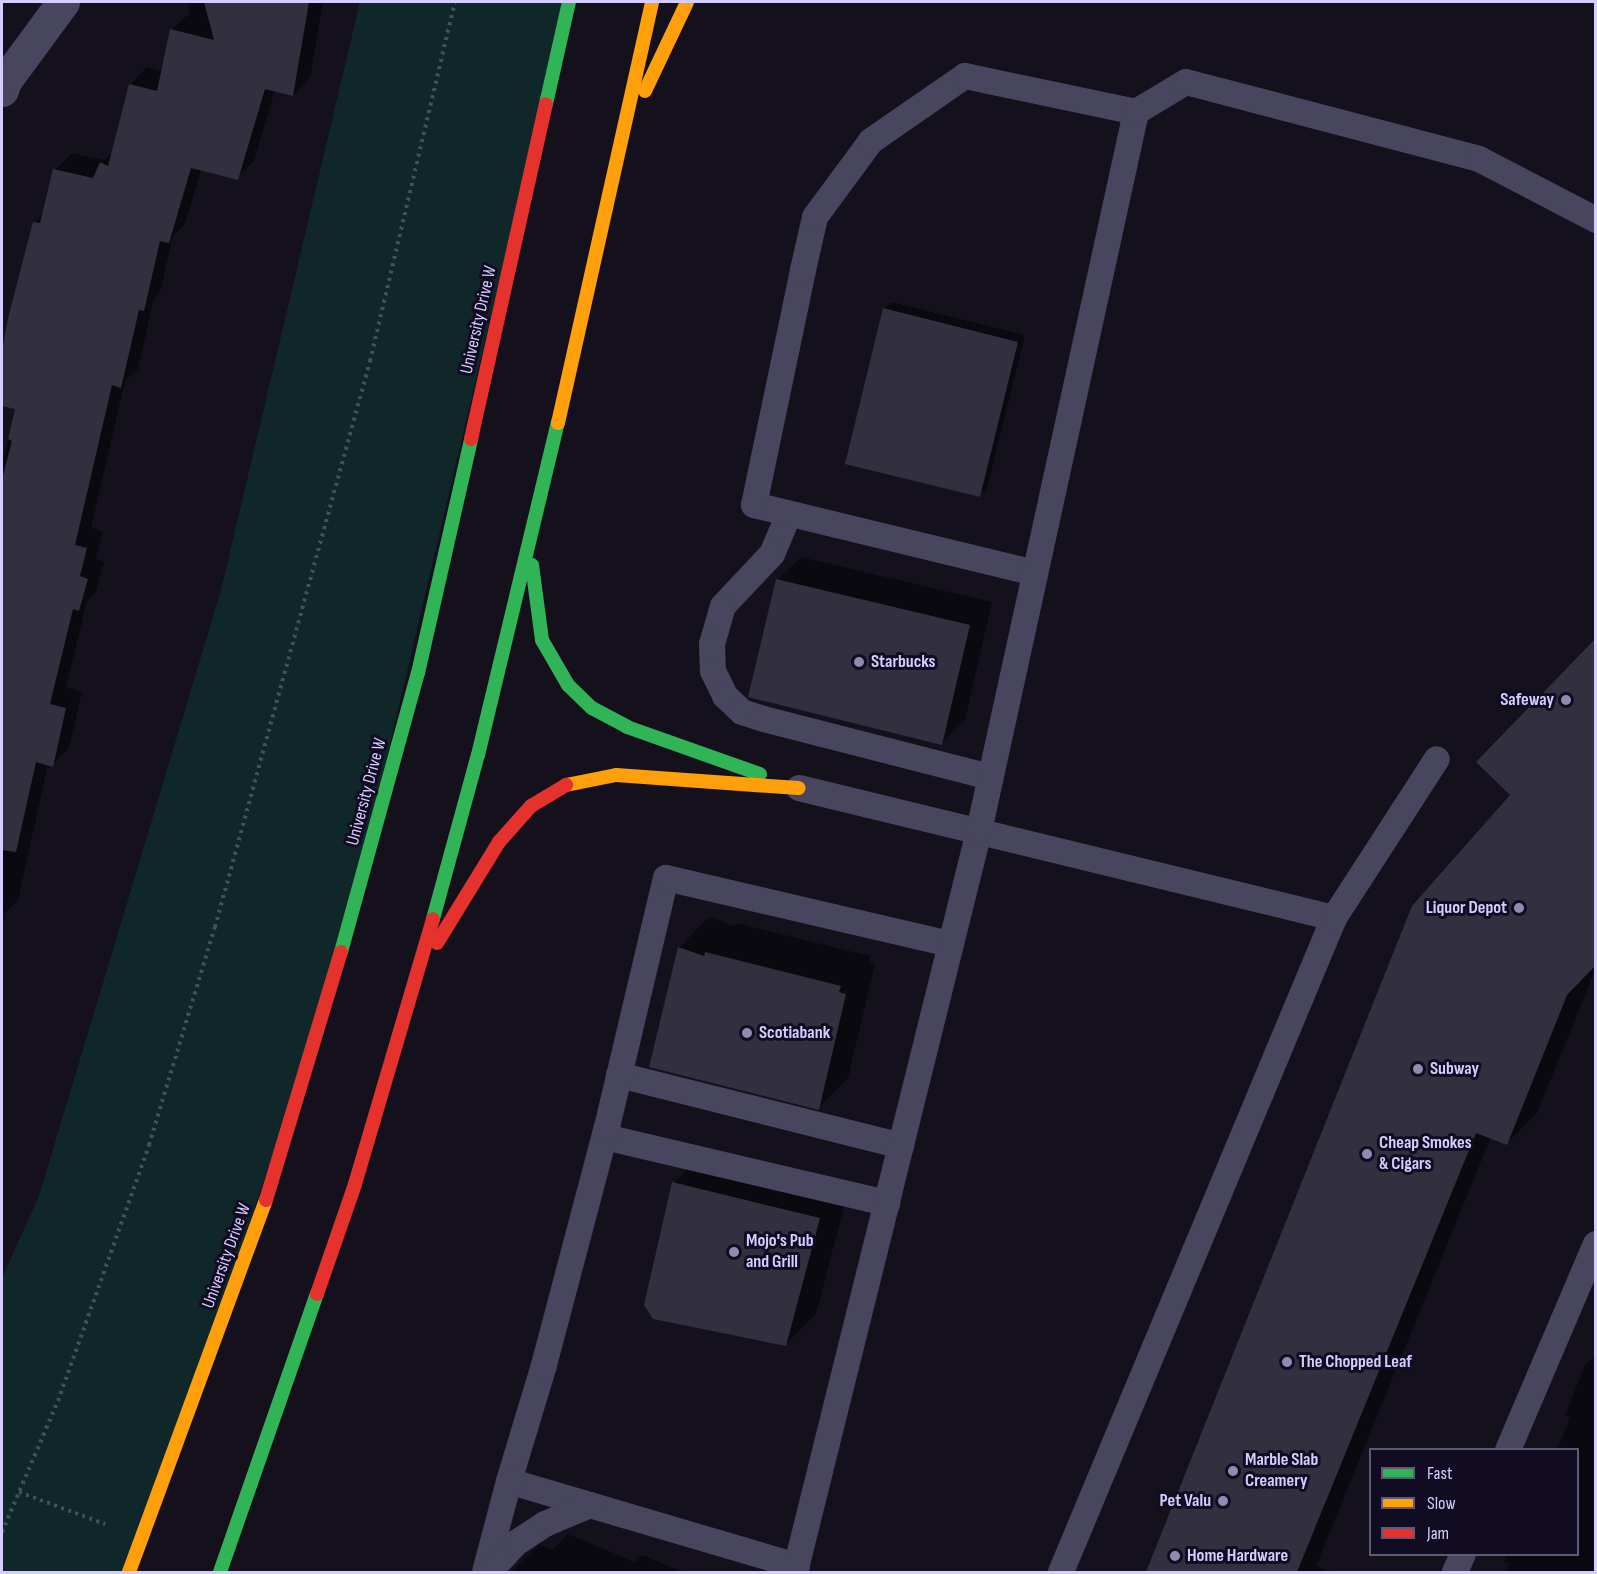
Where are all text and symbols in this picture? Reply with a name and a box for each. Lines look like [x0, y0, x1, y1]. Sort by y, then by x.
street label: University Drive W [456, 264, 502, 376]
place label: Starbucks [871, 651, 935, 673]
marker: Starbucks [852, 655, 866, 669]
place label: Safeway [1500, 689, 1554, 711]
marker: Safeway [1559, 693, 1573, 707]
street label: University Drive W [342, 736, 392, 848]
place label: Liquor Depot [1426, 897, 1507, 919]
marker: Liquor Depot [1512, 901, 1526, 915]
place label: Scotiabank [759, 1022, 830, 1044]
marker: Scotiabank [740, 1026, 754, 1040]
place label: Subway [1430, 1058, 1479, 1080]
marker: Subway [1411, 1062, 1425, 1076]
place label: Cheap Smokes & Cigars [1379, 1133, 1472, 1176]
marker: Cheap Smokes & Cigars [1360, 1147, 1374, 1161]
street label: University Drive W [198, 1201, 256, 1311]
place label: Mojo's Pub and Grill [746, 1231, 813, 1274]
marker: Mojo's Pub and Grill [727, 1245, 741, 1259]
place label: The Chopped Leaf [1299, 1351, 1412, 1373]
marker: The Chopped Leaf [1280, 1355, 1294, 1369]
legend [1369, 1448, 1579, 1556]
place label: Marble Slab Creamery [1245, 1450, 1318, 1492]
text: Fast [1427, 1463, 1452, 1484]
marker: Marble Slab Creamery [1226, 1464, 1240, 1478]
place label: Pet Valu [1159, 1490, 1211, 1512]
text: Slow [1427, 1493, 1456, 1514]
marker: Pet Valu [1216, 1494, 1230, 1508]
text: Jam [1427, 1523, 1449, 1544]
place label: Home Hardware [1187, 1545, 1288, 1567]
marker: Home Hardware [1168, 1549, 1182, 1563]

